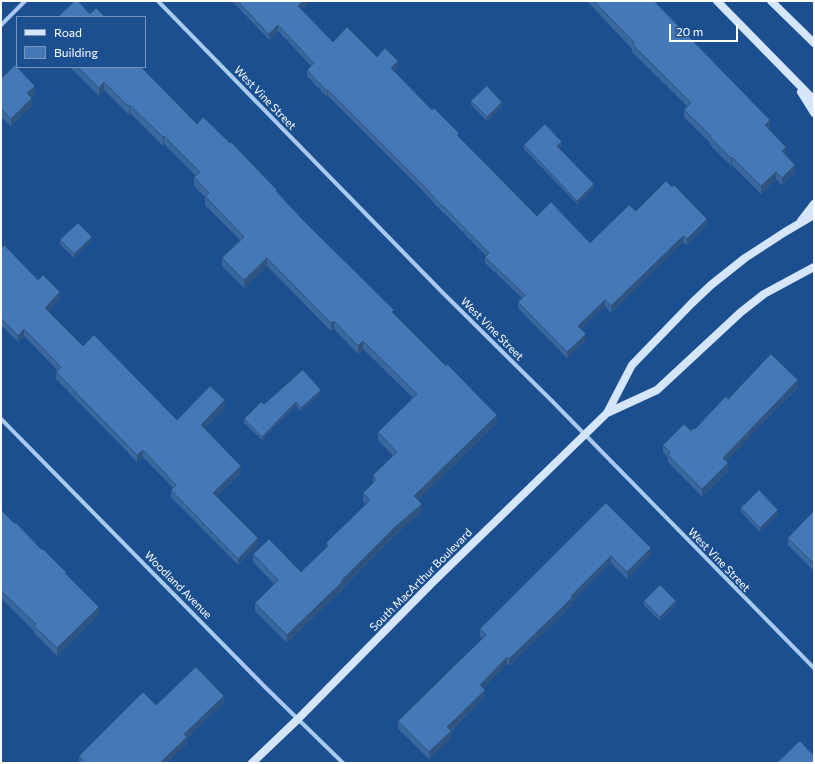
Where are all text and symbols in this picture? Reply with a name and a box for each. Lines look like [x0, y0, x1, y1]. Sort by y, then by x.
legend [16, 16, 146, 68]
scale bar [671, 16, 740, 42]
text: 20 m [676, 24, 703, 38]
text: Road [54, 25, 82, 39]
text: Building [54, 45, 98, 59]
street label: West Vine Street [231, 63, 299, 133]
street label: West Vine Street [458, 295, 526, 363]
street label: West Vine Street [685, 525, 753, 595]
street label: South MacArthur Boulevard [367, 526, 475, 634]
street label: Woodland Avenue [142, 549, 214, 621]

